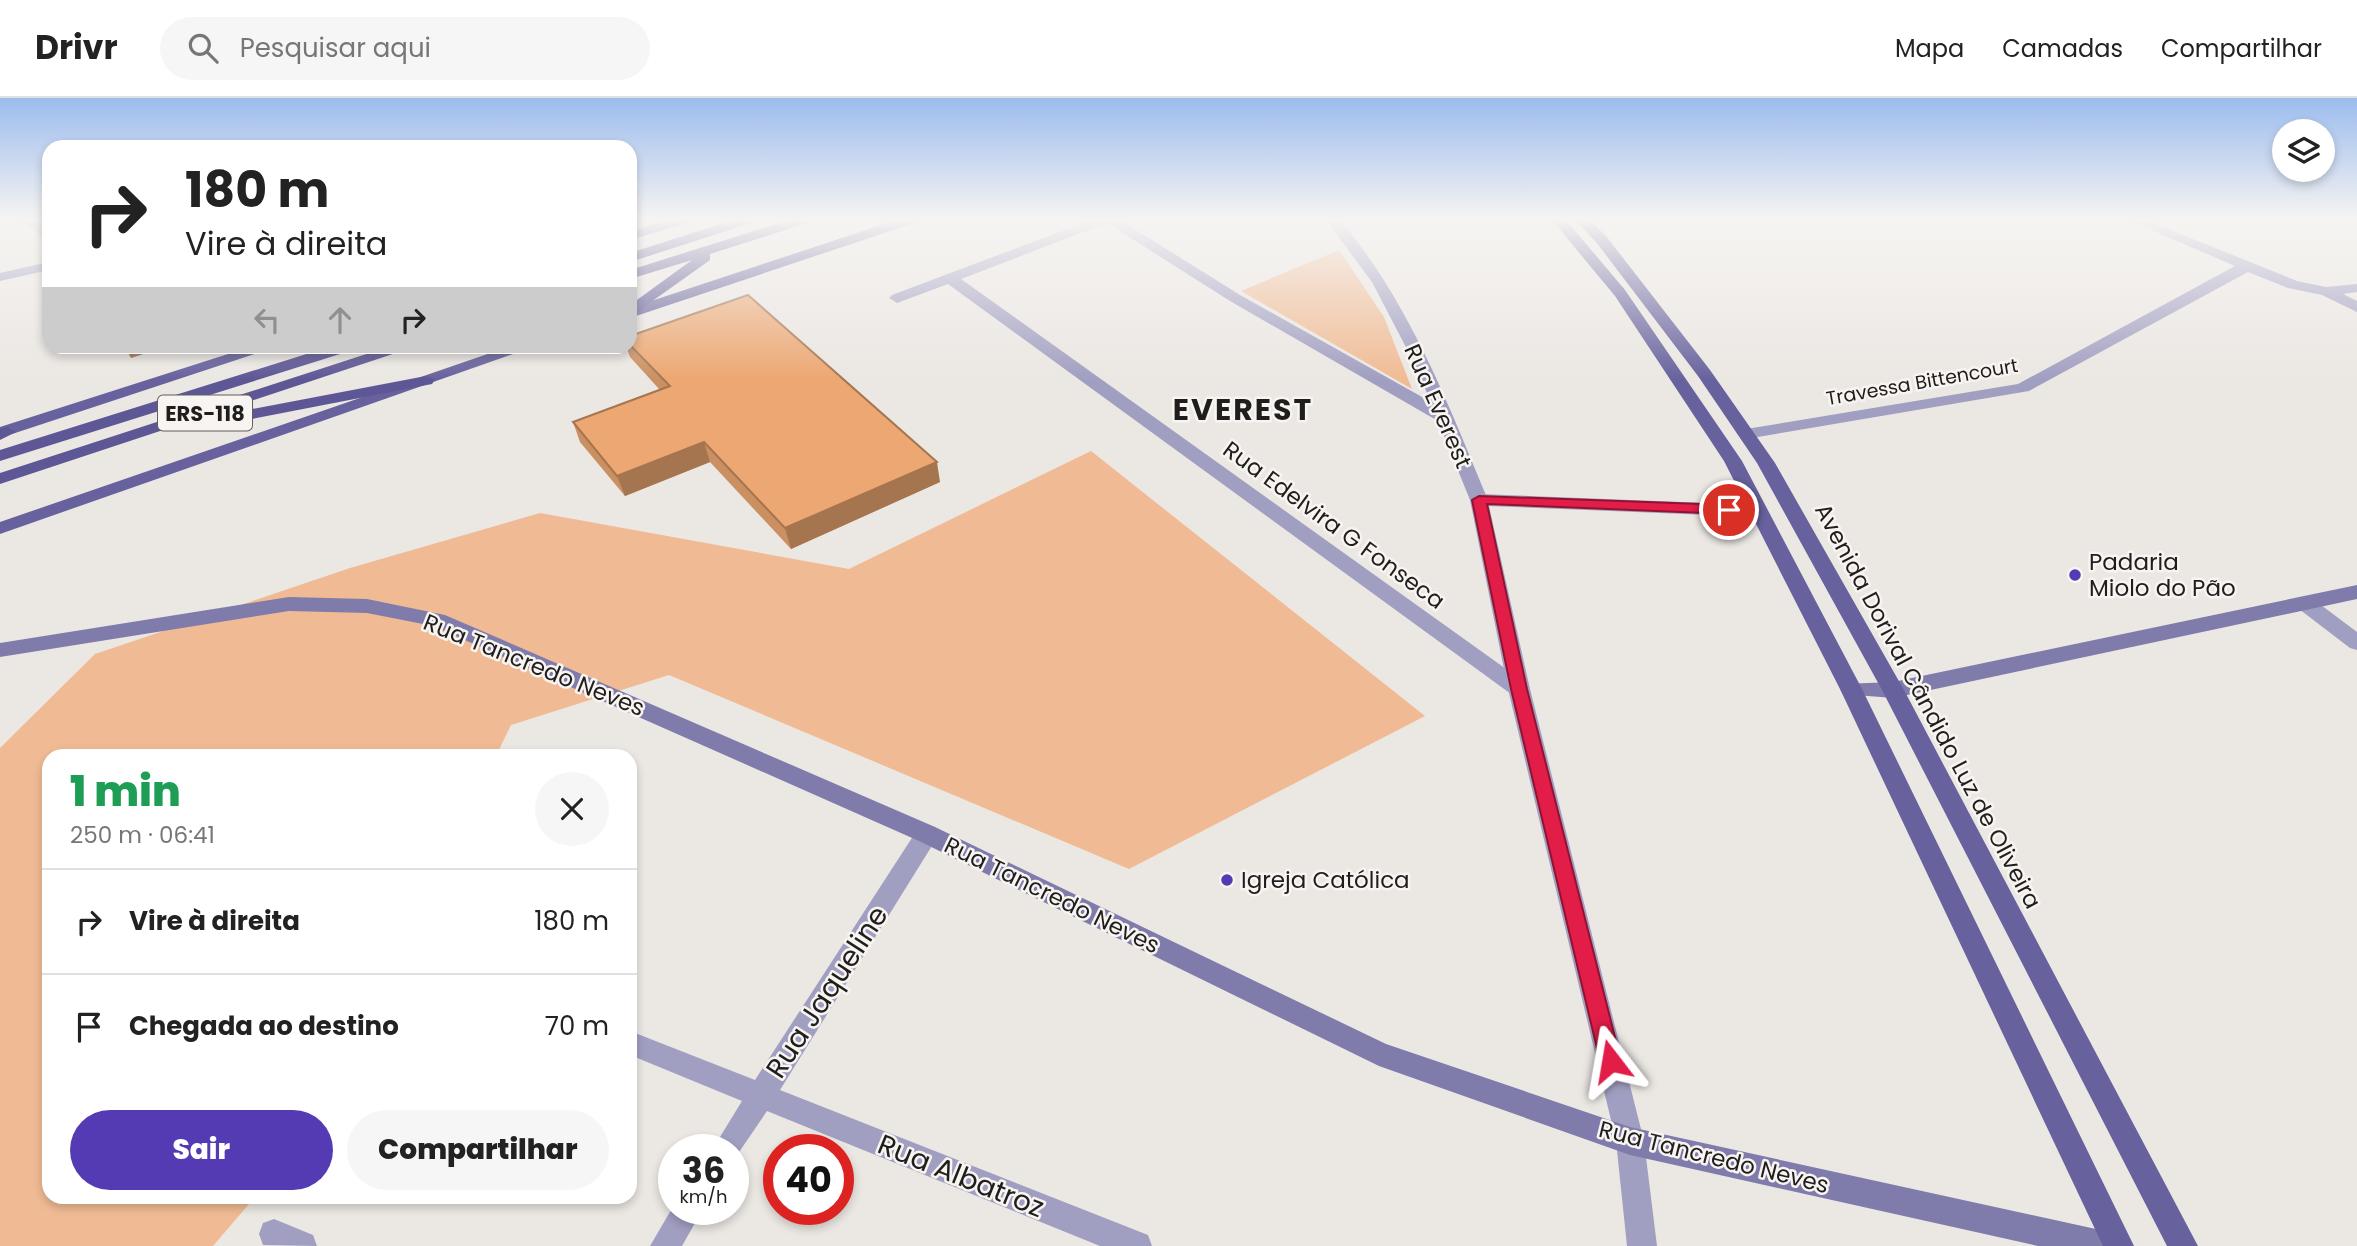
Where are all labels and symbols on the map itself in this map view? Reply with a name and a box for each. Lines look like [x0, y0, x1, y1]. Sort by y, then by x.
street label: Rua Everest [1396, 339, 1480, 473]
street label: Travessa Bittencourt [1824, 352, 2020, 412]
district label: EVEREST [1173, 388, 1313, 431]
road number: ERS-118 [158, 396, 252, 430]
street label: Rua Edelvira G Fonseca [1216, 433, 1452, 617]
pin [1699, 480, 1759, 540]
street label: Avenida Dorival Cândido Luz de Oliveira [1807, 498, 2049, 914]
place label: Padaria Miolo do Pão [2089, 546, 2236, 604]
marker: Padaria Miolo do Pão [2067, 567, 2083, 583]
street label: Rua Tancredo Neves [419, 606, 649, 724]
street label: Rua Tancredo Neves [939, 829, 1165, 961]
place label: Igreja Católica [1241, 864, 1410, 896]
marker: Igreja Católica [1219, 872, 1235, 888]
street label: Rua Jaqueline [757, 898, 897, 1086]
position arrow [1574, 1024, 1648, 1098]
street label: Rua Tancredo Neves [1596, 1113, 1832, 1201]
street label: Rua Albatroz [872, 1125, 1050, 1227]
speed limit sign: 40 [763, 1134, 854, 1225]

